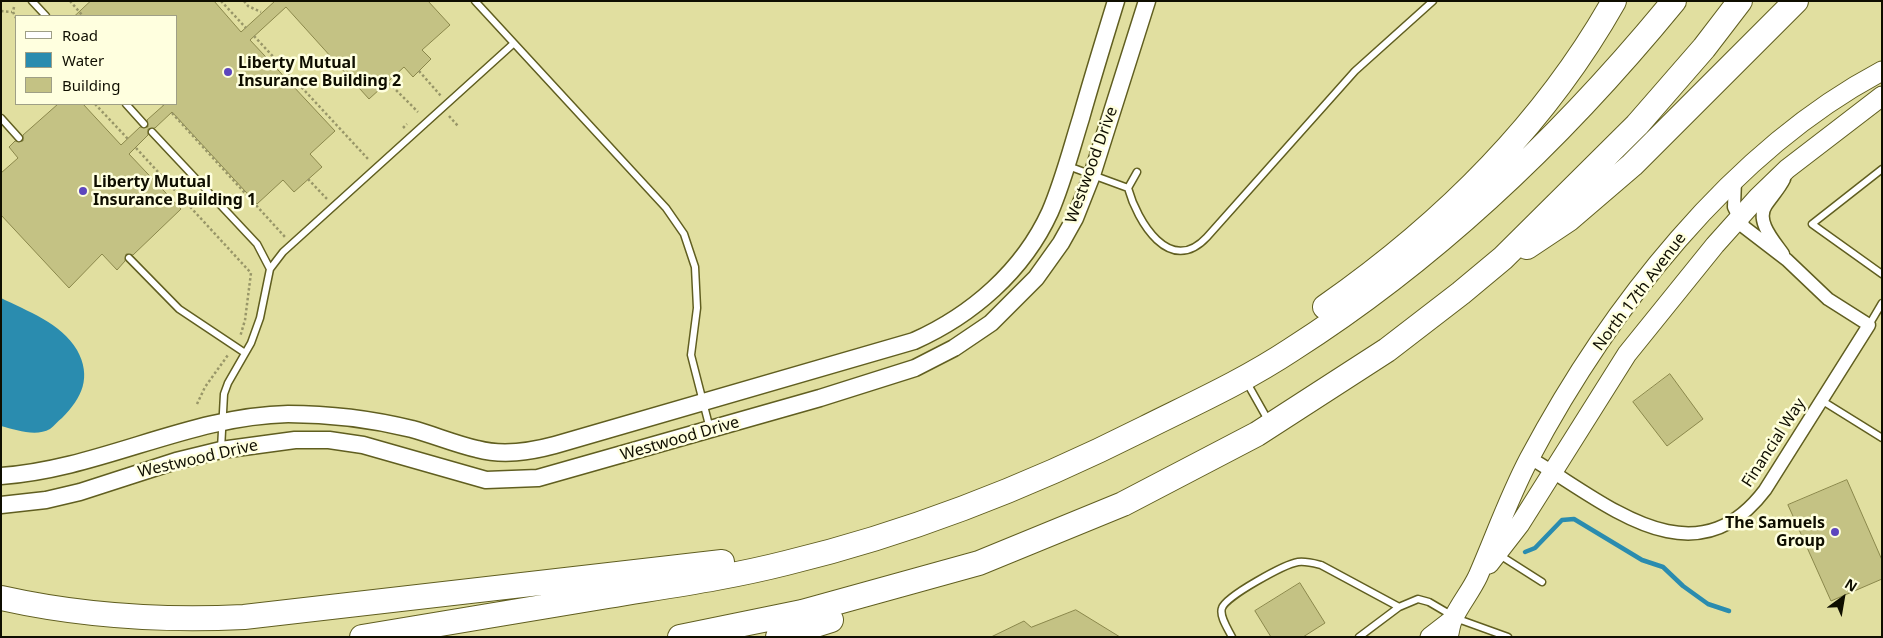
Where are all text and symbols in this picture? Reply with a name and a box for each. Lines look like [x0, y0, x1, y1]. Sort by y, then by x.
legend [15, 15, 178, 105]
text: Road [62, 25, 98, 45]
text: Water [62, 50, 104, 70]
place label: Liberty Mutual Insurance Building 2 [238, 53, 401, 91]
marker: Liberty Mutual Insurance Building 2 [222, 66, 234, 78]
text: Building [62, 75, 120, 95]
street label: Westwood Drive [1062, 104, 1122, 226]
place label: Liberty Mutual Insurance Building 1 [93, 172, 256, 210]
marker: Liberty Mutual Insurance Building 1 [77, 185, 89, 197]
street label: North 17th Avenue [1589, 229, 1691, 355]
street label: Financial Way [1738, 395, 1810, 491]
street label: Westwood Drive [618, 413, 742, 465]
street label: Westwood Drive [136, 436, 260, 482]
place label: The Samuels Group [1725, 513, 1825, 551]
marker: The Samuels Group [1829, 526, 1841, 538]
north arrow [1818, 573, 1868, 623]
text: N [1841, 574, 1861, 596]

